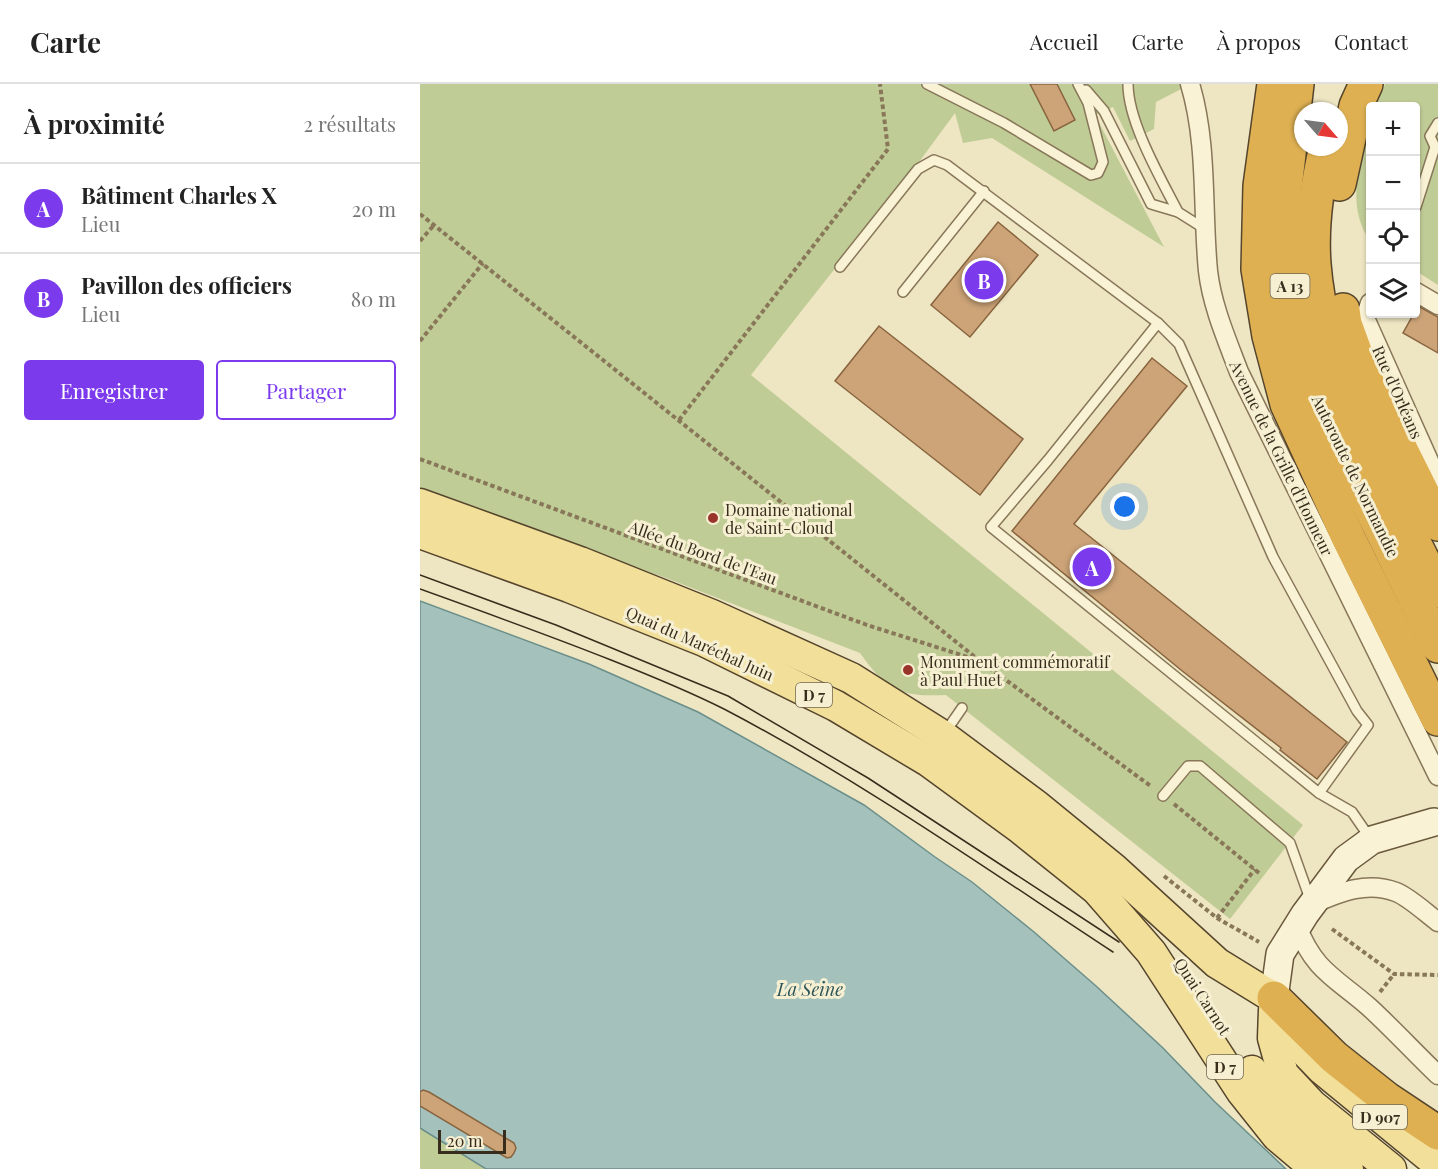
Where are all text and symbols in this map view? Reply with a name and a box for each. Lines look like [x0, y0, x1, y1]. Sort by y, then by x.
text: Carte [30, 23, 101, 60]
text: Accueil [1030, 27, 1098, 55]
text: Carte [1131, 27, 1184, 55]
text: À propos [1217, 27, 1301, 55]
text: Contact [1334, 27, 1408, 55]
north arrow [1294, 102, 1348, 156]
map controls [1366, 102, 1420, 318]
button: + [1366, 102, 1420, 156]
text: À proximité [24, 106, 165, 141]
text: 2 résultats [303, 110, 396, 137]
button: − [1366, 156, 1420, 210]
text: Bâtiment Charles X [81, 180, 277, 210]
text: A [37, 195, 50, 222]
text: 20 m [352, 195, 396, 222]
text: Lieu [81, 210, 120, 237]
button: locate [1366, 210, 1420, 264]
pin: B [964, 258, 1004, 302]
button: layers [1366, 264, 1420, 318]
text: Pavillon des officiers [81, 270, 292, 300]
road number: A 13 [1270, 274, 1310, 298]
text: B [37, 285, 50, 312]
text: 80 m [351, 285, 396, 312]
text: Lieu [81, 300, 120, 327]
street label: Rue d'Orléans [1368, 342, 1428, 442]
street label: Avenue de la Grille d'Honneur [1225, 356, 1338, 559]
button: Enregistrer [24, 360, 204, 420]
button: Partager [216, 360, 396, 420]
street label: Autoroute de Normandie [1307, 390, 1404, 561]
your location [1110, 492, 1139, 521]
place label: Domaine national de Saint-Cloud [725, 499, 853, 538]
marker: Domaine national de Saint-Cloud [706, 511, 720, 525]
street label: Allée du Bord de l'Eau [625, 515, 780, 589]
pin: A [1072, 544, 1112, 590]
street label: Quai du Maréchal Juin [623, 601, 777, 685]
place label: Monument commémoratif à Paul Huet [920, 651, 1111, 690]
marker: Monument commémoratif à Paul Huet [901, 663, 915, 677]
road number: D 7 [796, 683, 832, 707]
street label: Quai Carnot [1170, 953, 1236, 1039]
water label: La Seine [776, 977, 843, 1001]
road number: D 7 [1207, 1055, 1243, 1079]
road number: D 907 [1353, 1105, 1407, 1129]
scale bar [438, 1127, 506, 1154]
text: 20 m [447, 1130, 482, 1151]

